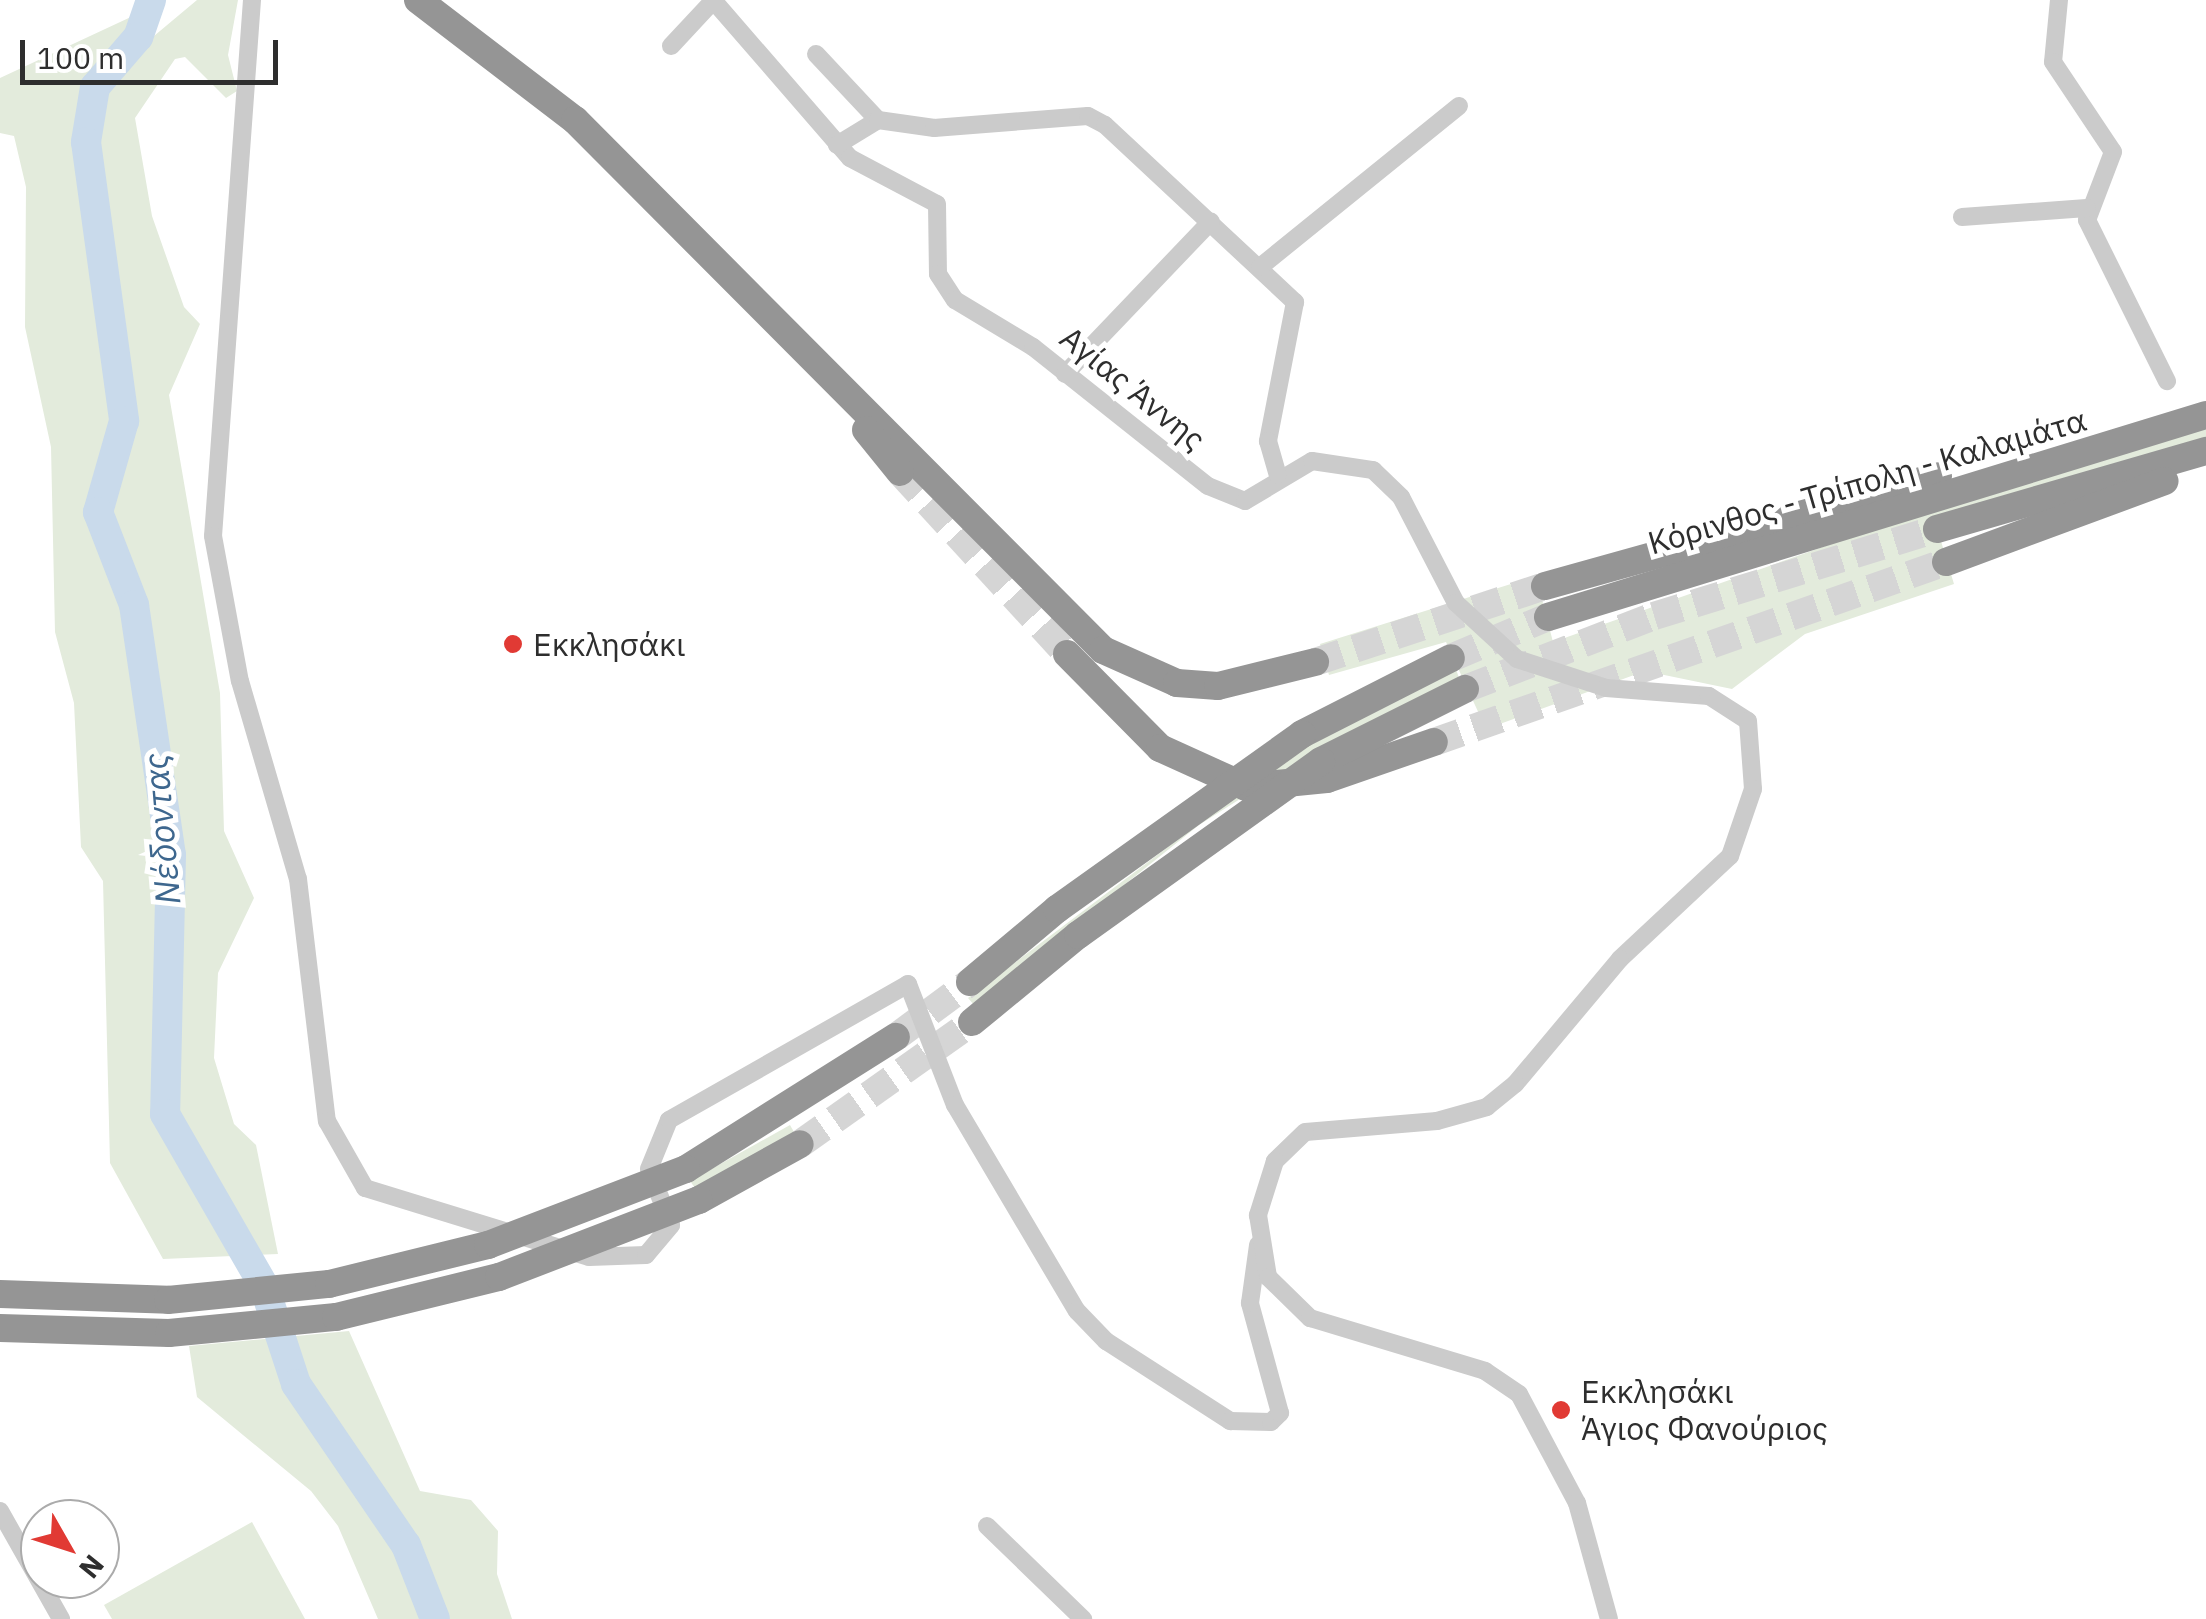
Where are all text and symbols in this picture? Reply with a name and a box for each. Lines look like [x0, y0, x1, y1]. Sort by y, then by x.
scale bar [25, 20, 282, 82]
text: 100 m [37, 38, 124, 77]
street label: Αγίας Άννης [1053, 318, 1213, 458]
street label: Κόρινθος - Τρίπολη - Καλαμάτα [1643, 400, 2091, 562]
place label: Εκκλησάκι [533, 625, 685, 663]
marker: Εκκλησάκι [502, 633, 524, 655]
water label: Νέδoντας [133, 751, 189, 907]
place label: Εκκλησάκι Άγιος Φανούριος [1581, 1373, 1828, 1448]
marker: Εκκλησάκι Άγιος Φανούριος [1550, 1399, 1572, 1421]
north arrow [20, 1499, 120, 1599]
text: N [71, 1547, 113, 1586]

